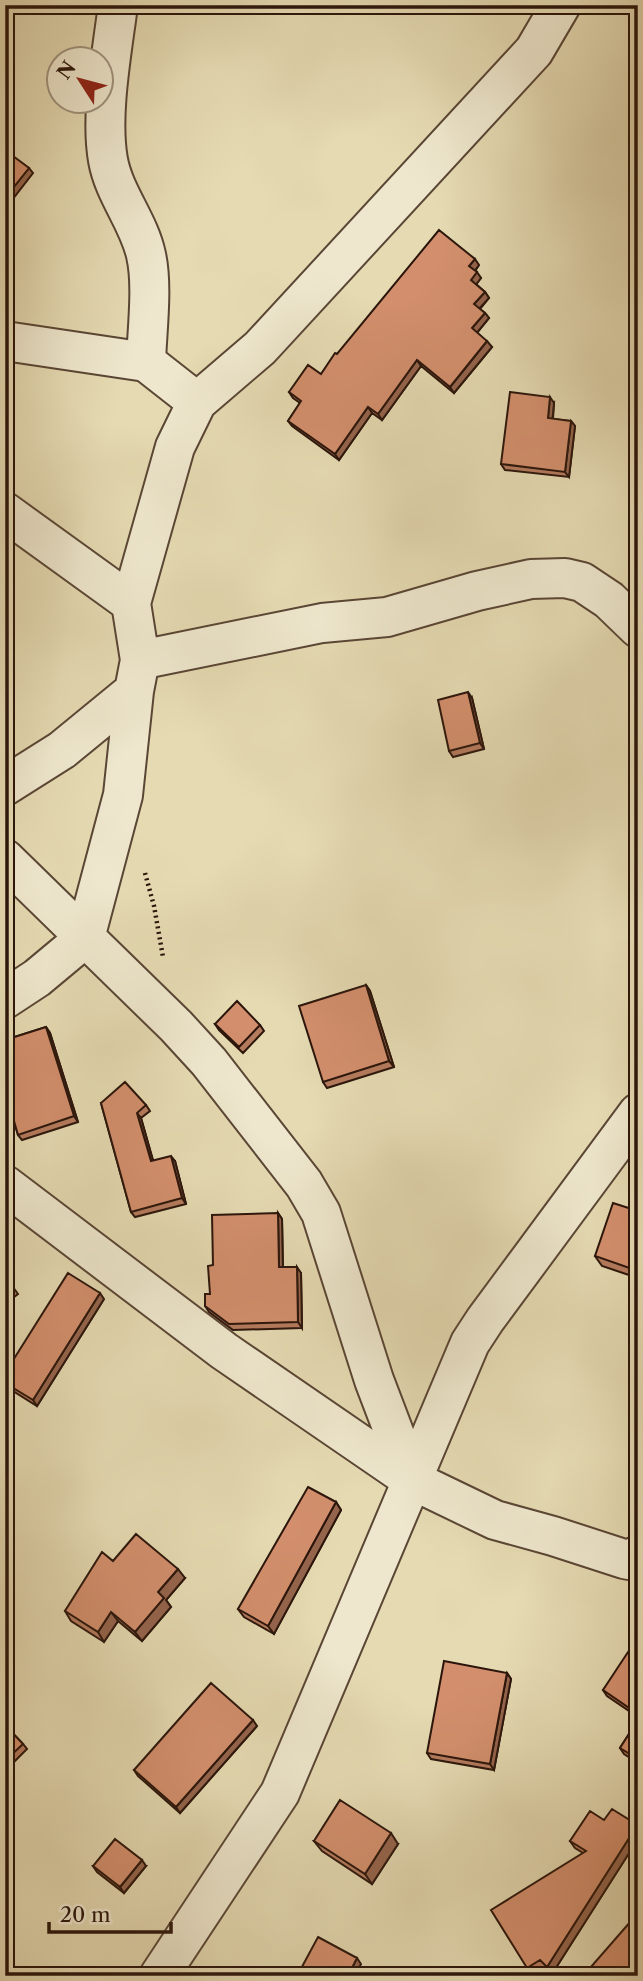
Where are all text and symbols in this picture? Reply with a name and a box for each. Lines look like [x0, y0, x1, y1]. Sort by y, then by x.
north arrow [46, 46, 116, 116]
text: N [52, 57, 81, 84]
scale bar [49, 1890, 172, 1934]
text: 20 m [60, 1902, 111, 1927]

